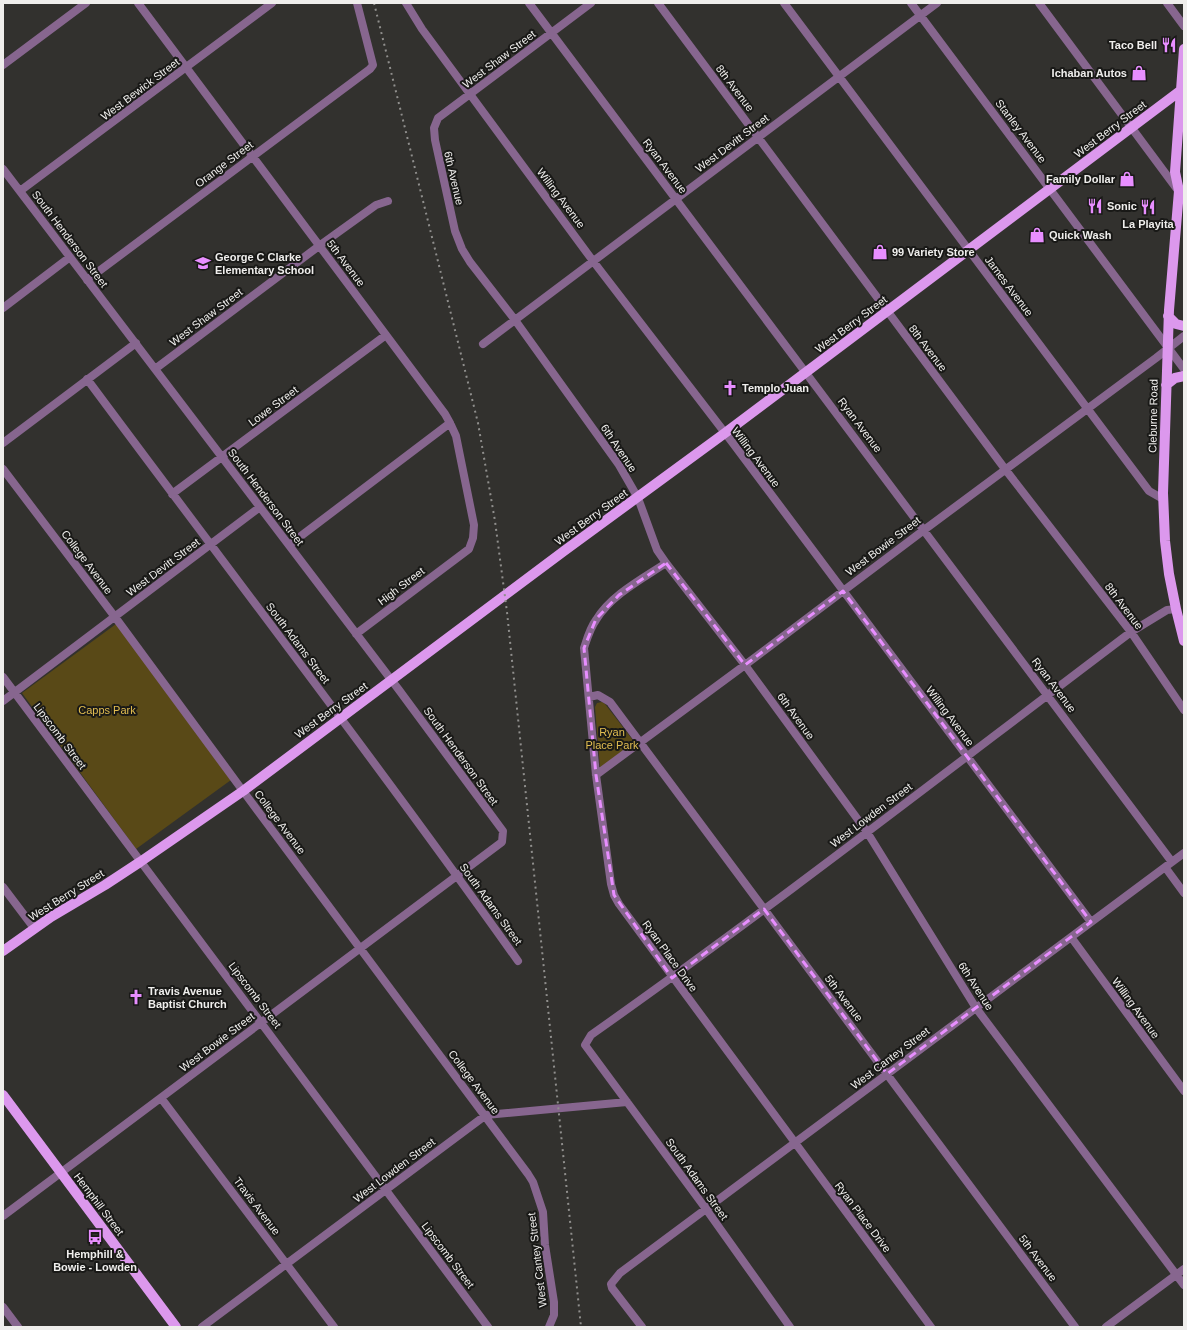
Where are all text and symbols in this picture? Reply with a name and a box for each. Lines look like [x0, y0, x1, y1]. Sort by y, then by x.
street label: West Shaw Street [460, 28, 538, 90]
restaurant icon: Taco Bell [1160, 36, 1178, 54]
place label: Taco Bell [1109, 39, 1157, 51]
street label: West Bewick Street [98, 56, 182, 122]
street label: 8th Avenue [714, 62, 756, 114]
shop icon: Ichaban Autos [1130, 64, 1148, 82]
place label: Ichaban Autos [1052, 67, 1127, 79]
street label: Stanley Avenue [993, 97, 1049, 165]
street label: West Berry Street [1072, 98, 1148, 160]
street label: West Devitt Street [693, 112, 771, 174]
street label: Ryan Avenue [641, 136, 689, 196]
street label: Orange Street [193, 138, 255, 190]
street label: 6th Avenue [442, 150, 466, 206]
street label: Willing Avenue [535, 166, 587, 230]
shop icon: Family Dollar [1118, 170, 1136, 188]
place label: Family Dollar [1046, 173, 1116, 185]
street label: South Henderson Street [30, 188, 110, 290]
restaurant icon: Sonic [1086, 197, 1104, 215]
restaurant icon: La Playita [1139, 198, 1157, 216]
place label: Sonic [1107, 200, 1137, 212]
place label: La Playita [1122, 218, 1175, 230]
shop icon: Quick Wash [1028, 226, 1046, 244]
place label: Quick Wash [1049, 229, 1112, 241]
street label: 5th Avenue [325, 237, 367, 289]
shop icon: 99 Variety Store [871, 243, 889, 261]
place label: 99 Variety Store [892, 246, 975, 258]
place label: George C Clarke Elementary School [215, 251, 314, 276]
school or university icon: George C Clarke Elementary School [194, 254, 212, 272]
street label: James Avenue [983, 254, 1035, 318]
street label: West Shaw Street [167, 286, 245, 348]
street label: West Berry Street [813, 293, 889, 355]
street label: 8th Avenue [907, 322, 949, 374]
church icon: Templo Juan [721, 379, 739, 397]
street label: Cleburne Road [1146, 379, 1160, 453]
place label: Templo Juan [742, 382, 809, 394]
street label: Lowe Street [246, 384, 300, 428]
street label: Ryan Avenue [836, 395, 884, 455]
street label: 6th Avenue [599, 422, 639, 474]
street label: Willing Avenue [730, 425, 782, 489]
street label: South Henderson Street [226, 446, 306, 548]
street label: West Berry Street [552, 487, 630, 547]
street label: West Bowie Street [843, 514, 923, 578]
street label: College Avenue [59, 528, 115, 596]
street label: West Devitt Street [124, 536, 202, 598]
street label: High Street [375, 565, 427, 607]
street label: 8th Avenue [1103, 580, 1145, 632]
street label: South Adams Street [264, 600, 332, 686]
street label: Ryan Avenue [1030, 655, 1078, 715]
street label: West Berry Street [292, 680, 370, 740]
street label: Willing Avenue [924, 684, 976, 748]
street label: 6th Avenue [775, 690, 817, 742]
street label: Lipscomb Street [31, 701, 89, 771]
park label: Capps Park [78, 704, 136, 716]
street label: South Henderson Street [421, 705, 501, 807]
park label: Ryan Place Park [585, 726, 639, 751]
street label: West Lowden Street [828, 780, 914, 850]
street label: College Avenue [252, 788, 308, 856]
street label: South Adams Street [457, 861, 525, 947]
street label: West Berry Street [26, 867, 106, 923]
street label: Ryan Place Drive [640, 918, 700, 994]
street label: Lipscomb Street [226, 960, 284, 1030]
street label: 6th Avenue [956, 960, 996, 1012]
street label: 5th Avenue [823, 972, 865, 1024]
street label: Willing Avenue [1110, 975, 1162, 1041]
place label: Travis Avenue Baptist Church [148, 985, 227, 1010]
church icon: Travis Avenue Baptist Church [127, 988, 145, 1006]
street label: West Bowie Street [177, 1010, 257, 1074]
street label: West Cantey Street [848, 1025, 932, 1091]
street label: College Avenue [446, 1048, 502, 1116]
street label: West Lowden Street [351, 1135, 437, 1205]
street label: South Adams Street [663, 1136, 731, 1222]
street label: Hemphill Street [72, 1170, 126, 1238]
street label: Travis Avenue [231, 1175, 283, 1237]
street label: Ryan Place Drive [833, 1179, 893, 1255]
street label: West Cantey Street [525, 1212, 549, 1308]
street label: Lipscomb Street [419, 1220, 477, 1290]
bus stop icon: Hemphill & Bowie - Lowden [86, 1228, 104, 1246]
street label: 5th Avenue [1017, 1232, 1059, 1284]
place label: Hemphill & Bowie - Lowden [53, 1248, 137, 1273]

